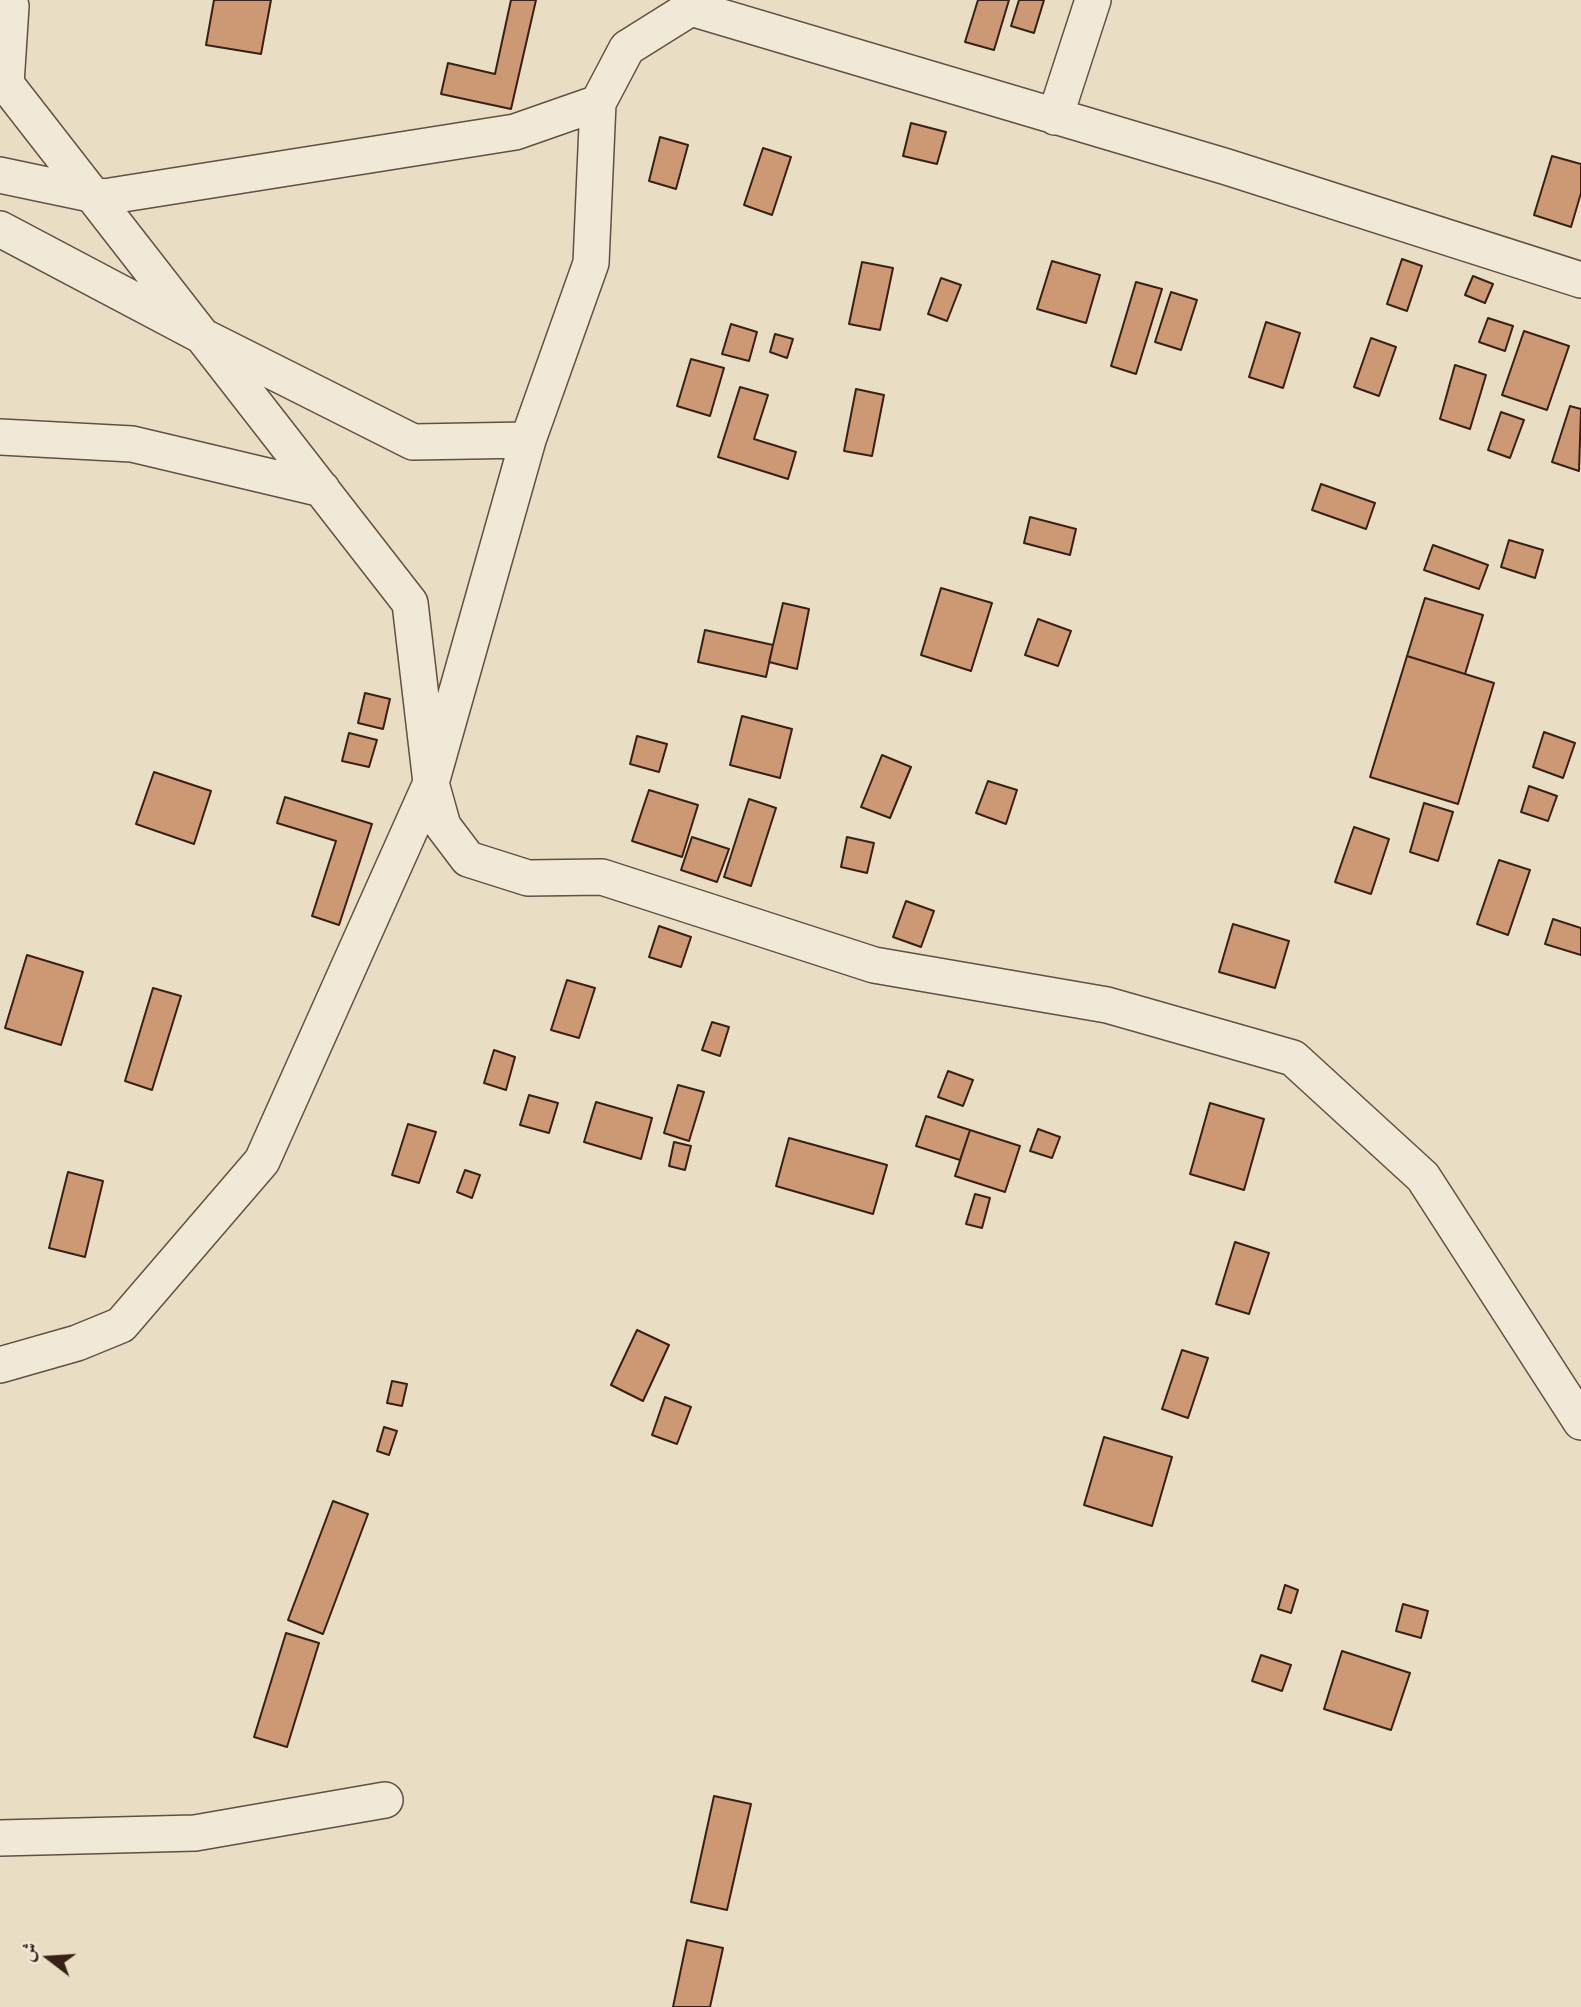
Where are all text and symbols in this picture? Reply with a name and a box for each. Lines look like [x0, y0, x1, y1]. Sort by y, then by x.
north arrow [14, 1923, 84, 1993]
text: ش [15, 1939, 43, 1964]

